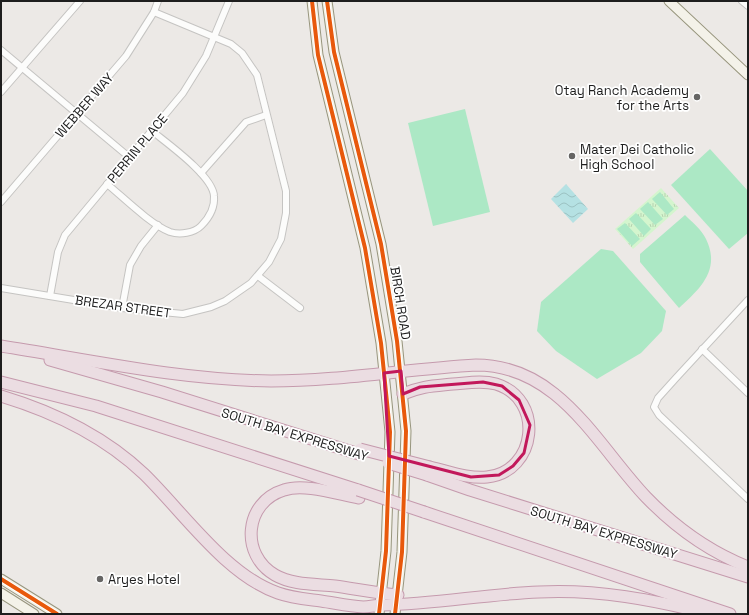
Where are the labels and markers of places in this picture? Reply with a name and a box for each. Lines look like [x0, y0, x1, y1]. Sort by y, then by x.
place label: Otay Ranch Academy for the Arts [555, 82, 689, 114]
marker: Otay Ranch Academy for the Arts [692, 92, 702, 102]
place label: Mater Dei Catholic High School [580, 141, 695, 173]
marker: Mater Dei Catholic High School [567, 151, 577, 161]
place label: Aryes Hotel [108, 571, 180, 588]
marker: Aryes Hotel [95, 574, 105, 584]

